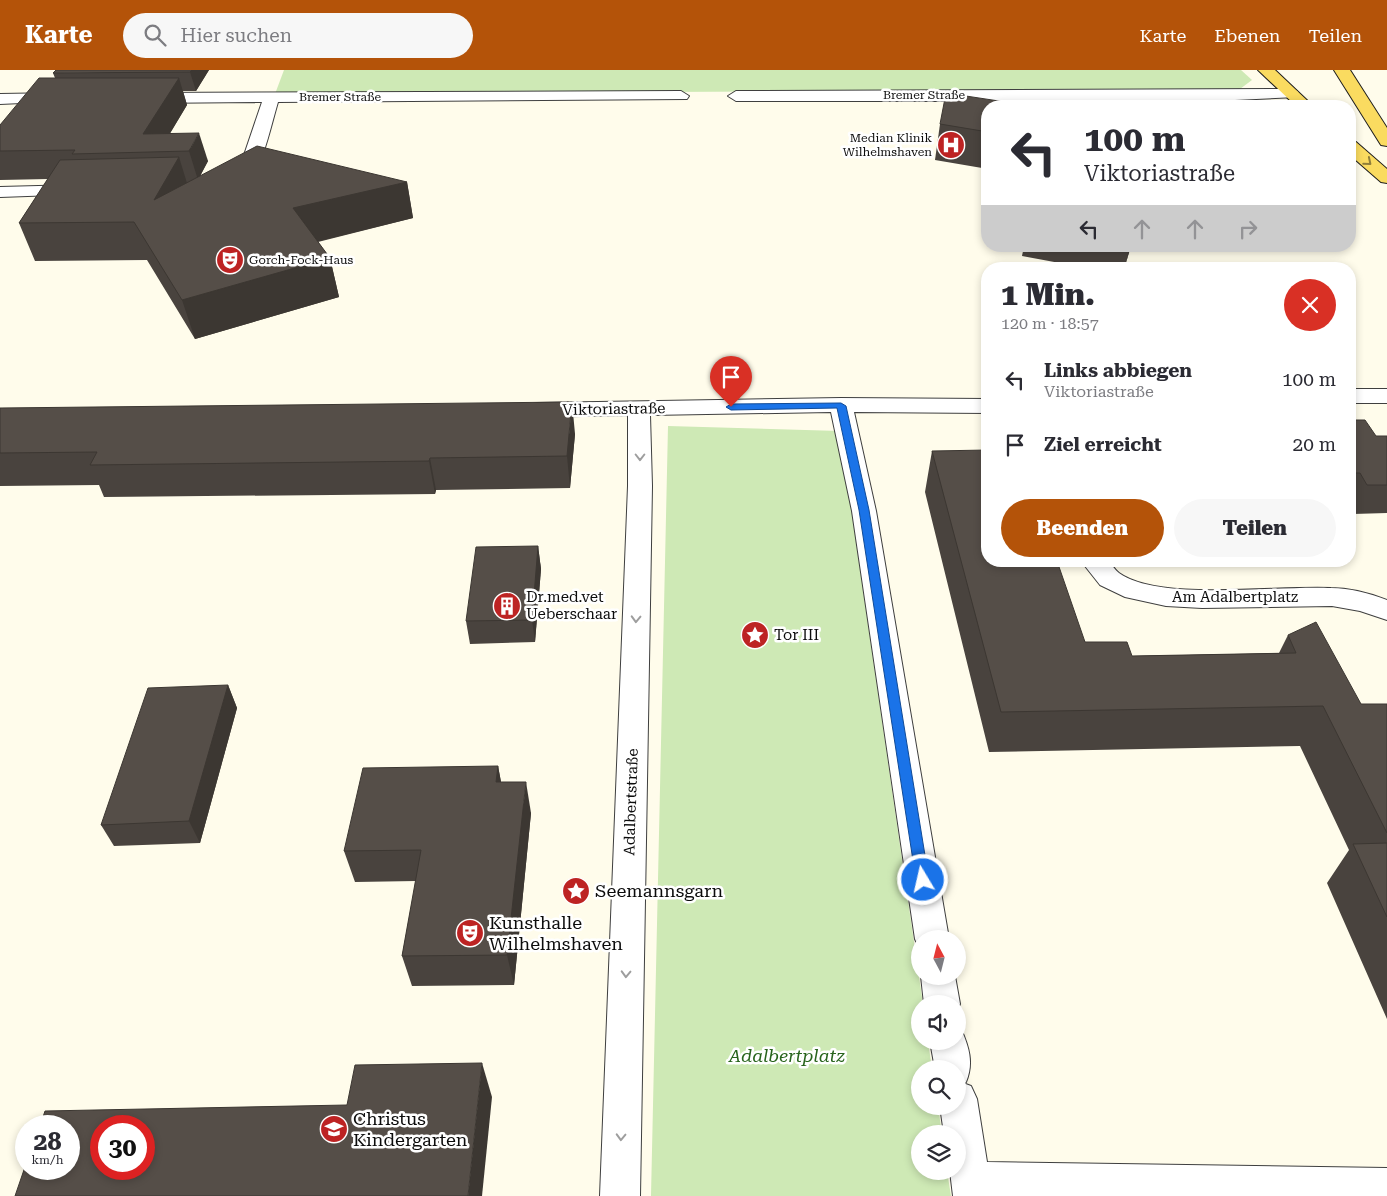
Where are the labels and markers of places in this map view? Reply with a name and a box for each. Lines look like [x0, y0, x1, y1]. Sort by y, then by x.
hospital icon: Median Klinik Wilhelmshaven [936, 130, 966, 160]
place label: Median Klinik Wilhelmshaven [843, 131, 932, 159]
theatre icon: Gorch-Fock-Haus [215, 245, 245, 275]
place label: Gorch-Fock-Haus [249, 253, 353, 267]
pin [710, 356, 752, 407]
place label: Dr.med.vet Ueberschaar [526, 588, 617, 623]
building icon: Dr.med.vet Ueberschaar [492, 591, 522, 621]
place icon: Tor III [740, 620, 770, 650]
place label: Tor III [774, 626, 819, 644]
place icon: Seemannsgarn [561, 876, 591, 906]
place label: Seemannsgarn [595, 880, 723, 901]
place label: Kunsthalle Wilhelmshaven [489, 912, 623, 954]
theatre icon: Kunsthalle Wilhelmshaven [455, 918, 485, 948]
place label: Christus Kindergarten [353, 1108, 468, 1150]
school or university icon: Christus Kindergarten [319, 1114, 349, 1144]

